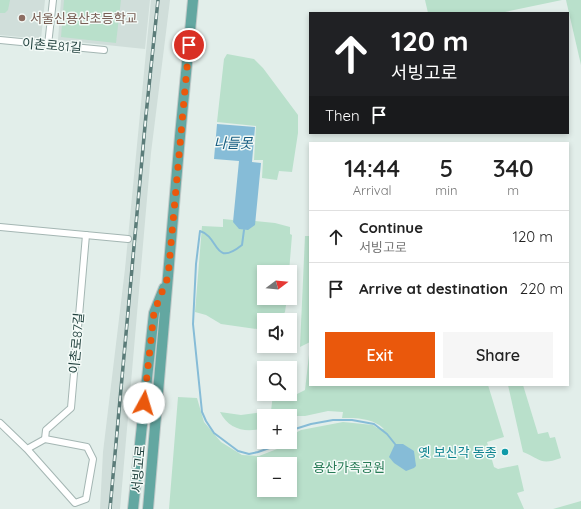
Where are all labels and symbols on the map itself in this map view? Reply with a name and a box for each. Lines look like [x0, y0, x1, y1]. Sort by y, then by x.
place label: 서울신용산초등학교 [30, 10, 138, 26]
marker: 서울신용산초등학교 [17, 13, 27, 23]
pin [172, 28, 206, 62]
street label: 이촌로81길 [22, 34, 82, 56]
water label: 나들못 [214, 134, 253, 152]
north arrow [257, 265, 297, 305]
street label: 이촌로87길 [65, 312, 87, 374]
position arrow [123, 382, 165, 424]
street label: 서빙고로 [128, 444, 148, 494]
place label: 옛 보신각 동종 [418, 444, 497, 460]
marker: 옛 보신각 동종 [500, 447, 510, 457]
park label: 용산가족공원 [313, 459, 385, 475]

